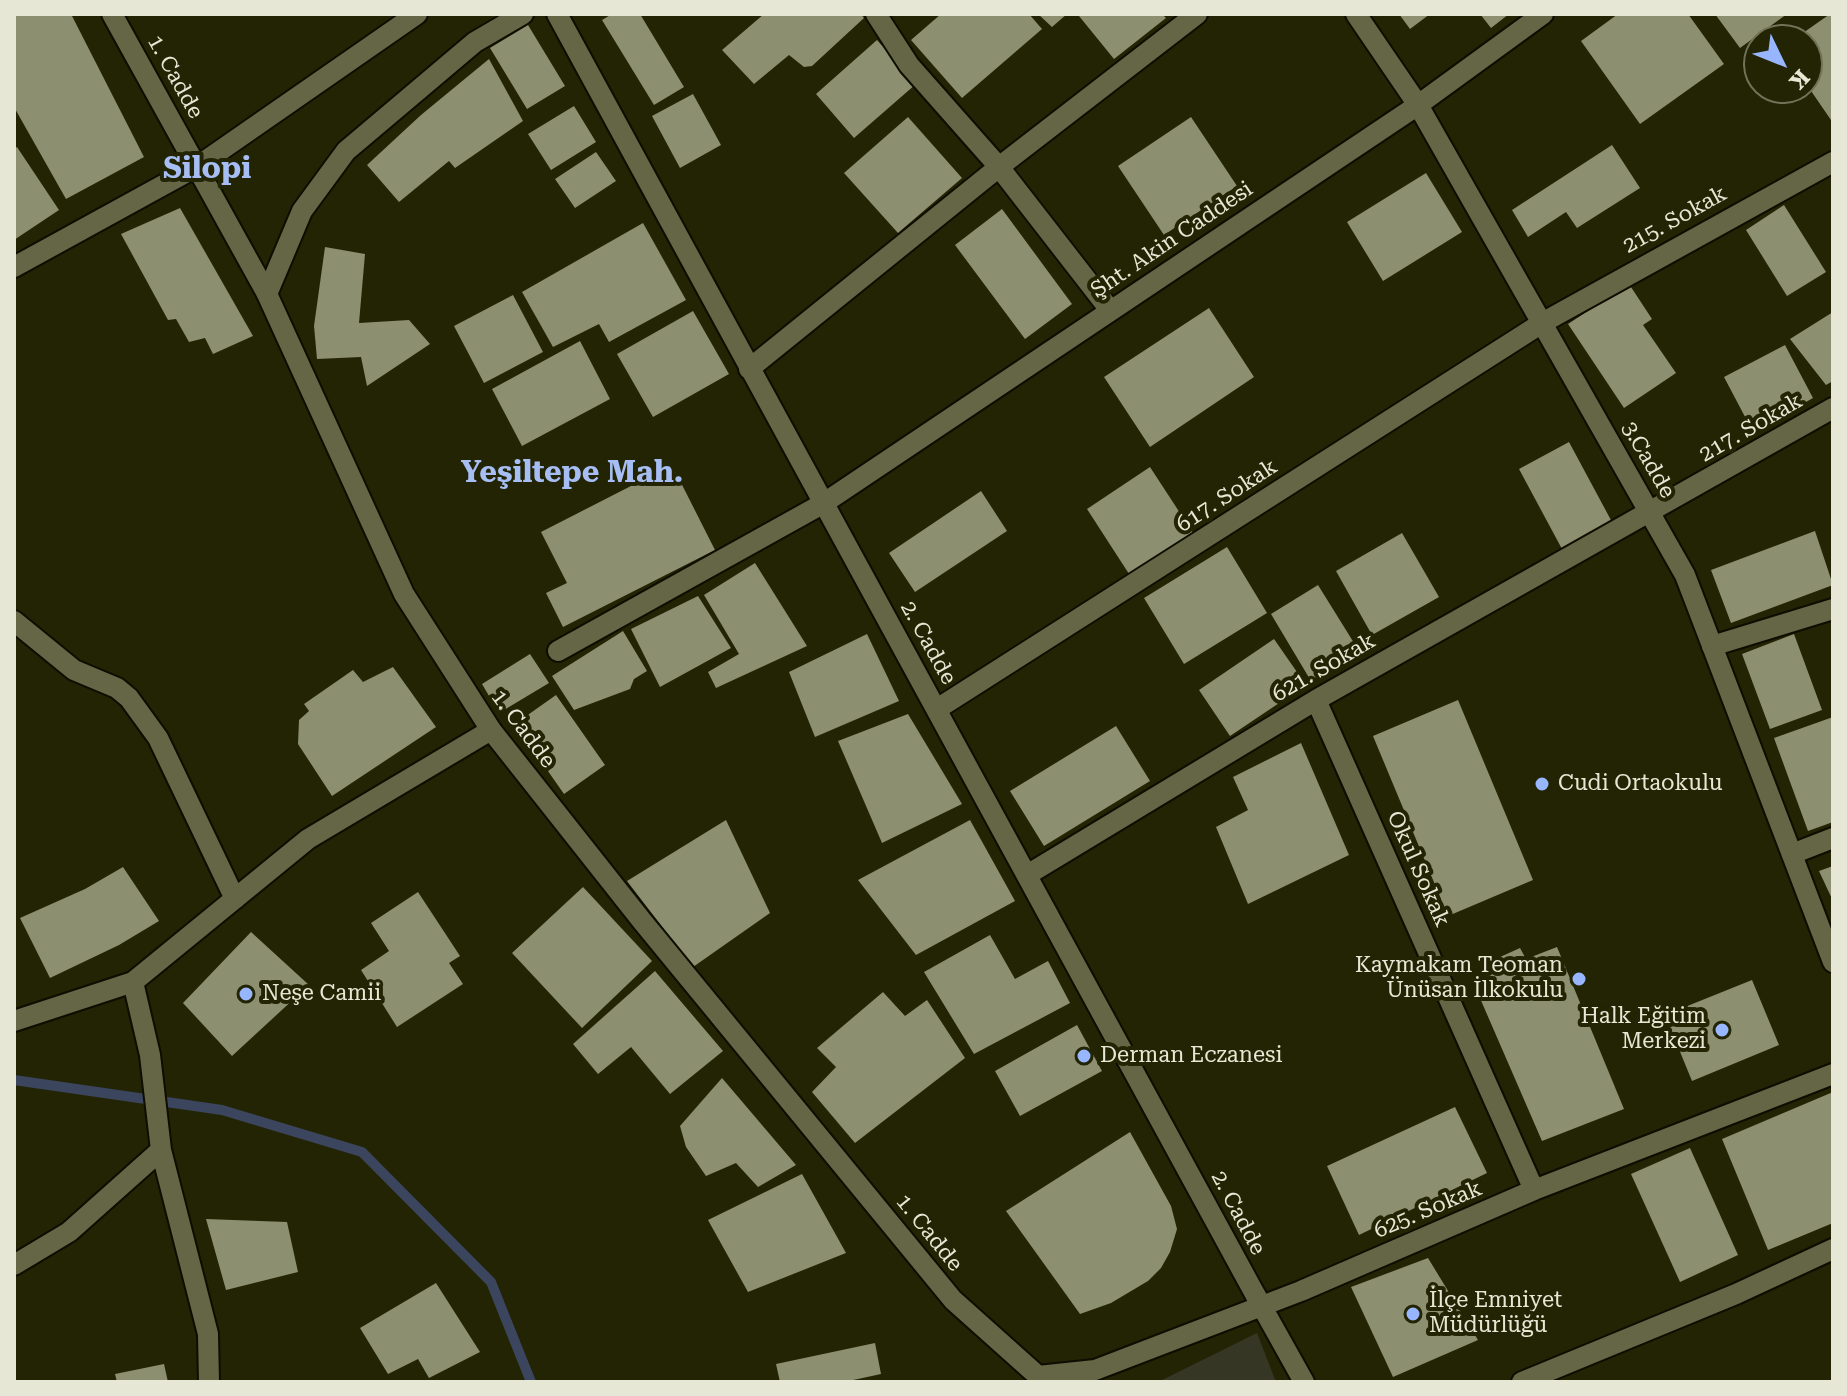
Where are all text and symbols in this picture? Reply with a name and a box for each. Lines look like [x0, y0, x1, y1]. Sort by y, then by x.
north arrow [1743, 24, 1823, 104]
street label: 1. Cadde [141, 31, 209, 123]
text: K [1784, 64, 1815, 94]
district label: Silopi [163, 151, 251, 187]
street label: Şht. Akin Caddesi [1086, 176, 1258, 304]
street label: 215. Sokak [1618, 181, 1732, 259]
street label: 217. Sokak [1695, 388, 1807, 468]
street label: 3.Cadde [1616, 417, 1680, 503]
street label: 617. Sokak [1172, 454, 1282, 538]
district label: Yeşiltepe Mah. [461, 455, 683, 491]
street label: 2. Cadde [894, 597, 962, 689]
street label: 621. Sokak [1268, 628, 1380, 708]
street label: 1. Cadde [485, 685, 561, 773]
place label: Cudi Ortaokulu [1558, 771, 1722, 797]
marker: Cudi Ortaokulu [1533, 775, 1551, 793]
street label: Okul Sokak [1381, 807, 1455, 931]
place label: Kaymakam Teoman Ünüsan İlkokulu [1355, 953, 1563, 1004]
marker: Kaymakam Teoman Ünüsan İlkokulu [1570, 970, 1588, 988]
place label: Neşe Camii [262, 981, 381, 1007]
marker: Neşe Camii [237, 985, 255, 1003]
place label: Halk Eğitim Merkezi [1581, 1004, 1706, 1056]
marker: Halk Eğitim Merkezi [1713, 1021, 1731, 1039]
place label: Derman Eczanesi [1100, 1043, 1282, 1069]
marker: Derman Eczanesi [1075, 1047, 1093, 1065]
street label: 2. Cadde [1205, 1166, 1271, 1260]
street label: 625. Sokak [1370, 1175, 1486, 1245]
street label: 1. Cadde [890, 1189, 968, 1277]
place label: İlçe Emniyet Müdürlüğü [1429, 1288, 1562, 1340]
marker: İlçe Emniyet Müdürlüğü [1404, 1305, 1422, 1323]

